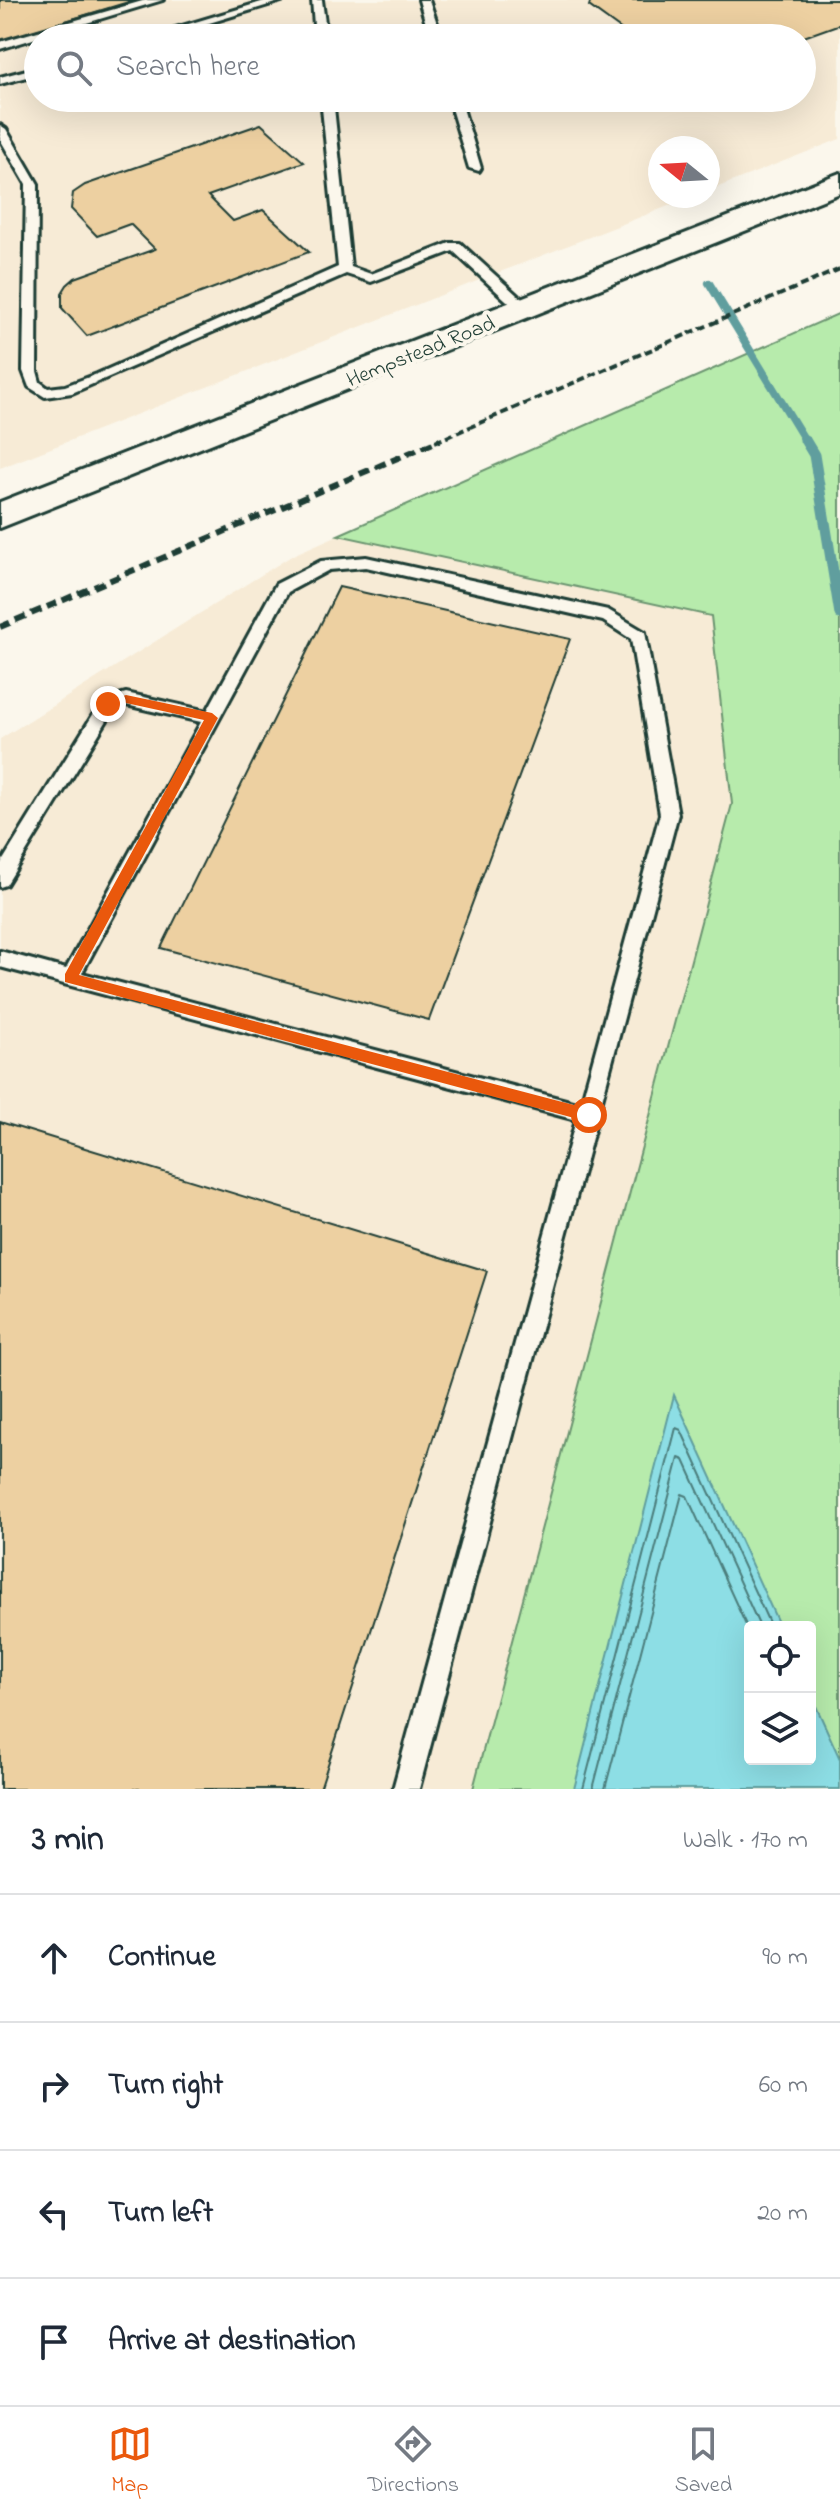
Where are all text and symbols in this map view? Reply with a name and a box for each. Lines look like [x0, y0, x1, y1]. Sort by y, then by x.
search box [24, 24, 816, 112]
icon: search [52, 46, 96, 90]
text: Search here [116, 46, 260, 90]
north arrow [648, 136, 720, 208]
street label: Hempstead Road [342, 308, 500, 397]
route end [90, 686, 126, 722]
route start [571, 1097, 607, 1133]
map controls [744, 1621, 816, 1765]
button: locate [744, 1621, 816, 1693]
button: layers [744, 1693, 816, 1765]
text: 3 min [32, 1816, 104, 1866]
text: Walk · 170 m [683, 1822, 808, 1860]
icon: ahead [32, 1936, 76, 1980]
text: Continue [108, 1936, 216, 1980]
text: 90 m [762, 1939, 808, 1977]
icon: right [32, 2064, 76, 2108]
text: Turn right [108, 2064, 223, 2108]
text: 60 m [759, 2067, 808, 2105]
icon: left [32, 2192, 76, 2236]
text: Turn left [108, 2192, 213, 2236]
text: 20 m [757, 2195, 808, 2233]
icon: arrive [32, 2320, 76, 2364]
text: Arrive at destination [108, 2320, 356, 2364]
tab: Map [108, 2422, 152, 2502]
tab: Directions [368, 2422, 459, 2502]
tab: Saved [675, 2422, 732, 2502]

